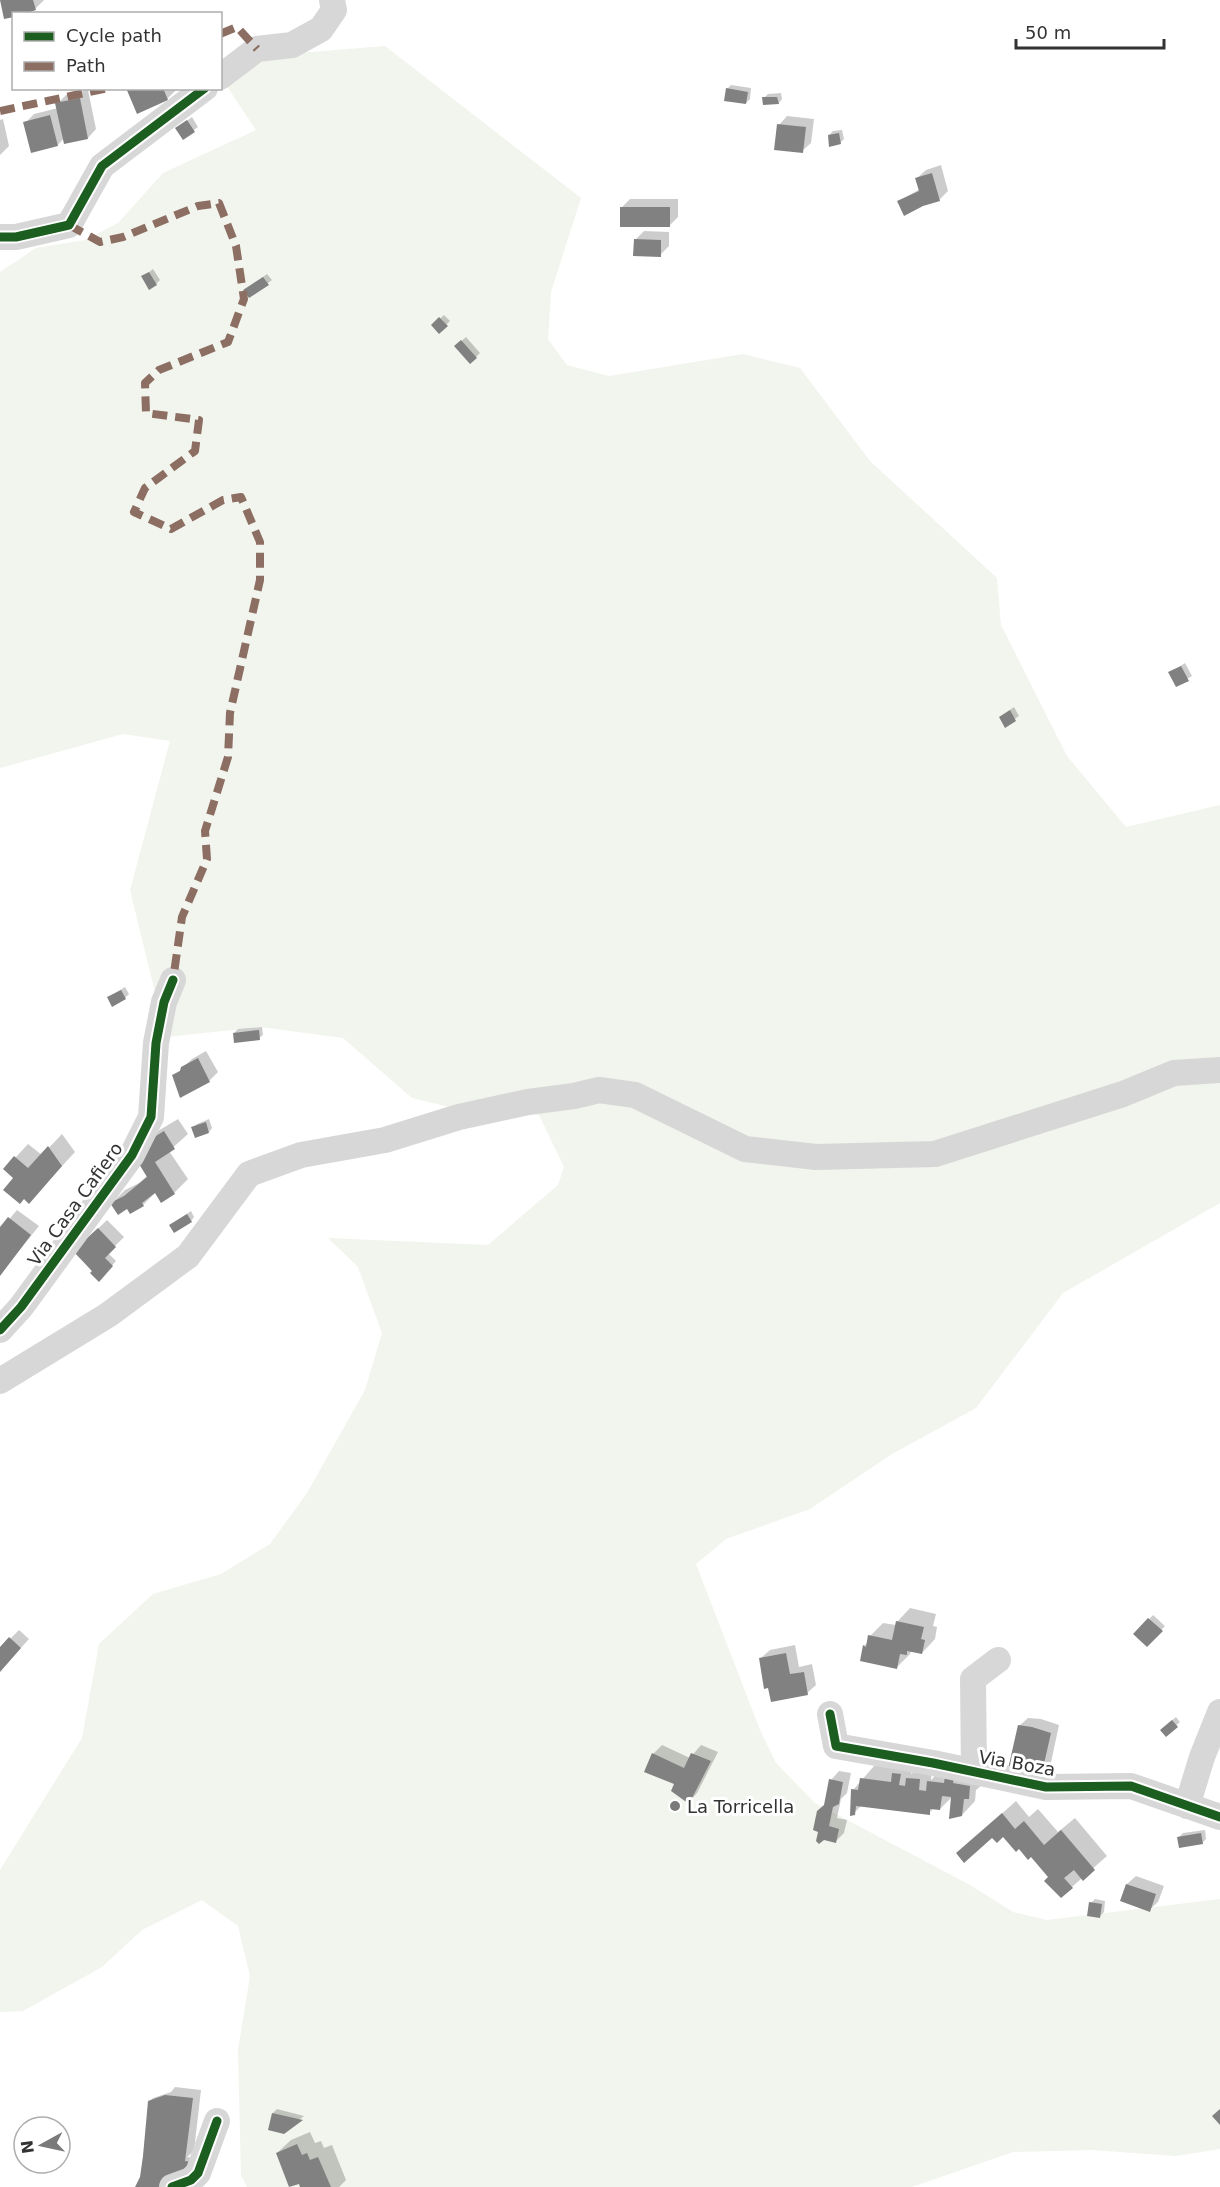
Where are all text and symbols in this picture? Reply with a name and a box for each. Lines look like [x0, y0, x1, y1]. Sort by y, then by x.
legend [12, 12, 222, 90]
scale bar [1016, 12, 1164, 50]
text: 50 m [1025, 22, 1071, 43]
text: Cycle path [66, 25, 162, 46]
text: Path [66, 55, 106, 76]
street label: Via Casa Cafiero [23, 1138, 127, 1270]
street label: Via Boza [977, 1746, 1057, 1780]
place label: La Torricella [687, 1796, 794, 1817]
marker: La Torricella [668, 1799, 682, 1813]
north arrow [12, 2115, 72, 2175]
text: N [17, 2139, 38, 2155]

